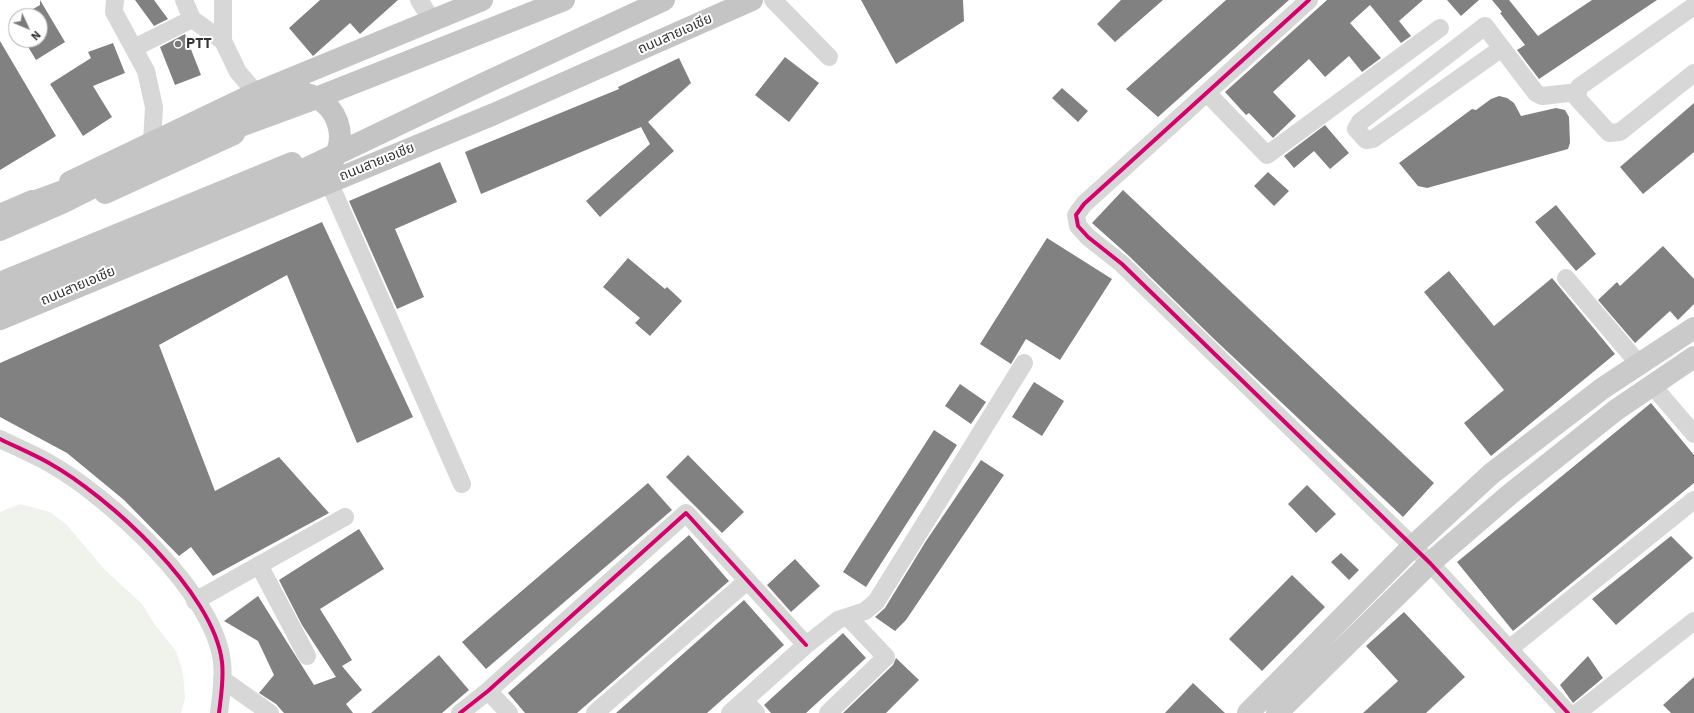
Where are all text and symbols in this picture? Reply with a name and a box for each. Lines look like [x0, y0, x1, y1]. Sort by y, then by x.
north arrow [8, 8, 48, 48]
street label: ถนนสายเอเชีย [635, 10, 715, 58]
text: N [28, 28, 44, 43]
place label: PTT [186, 36, 212, 52]
marker: PTT [173, 39, 183, 49]
street label: ถนนสายเอเชีย [337, 139, 417, 185]
street label: ถนนสายเอเชีย [38, 263, 118, 309]

